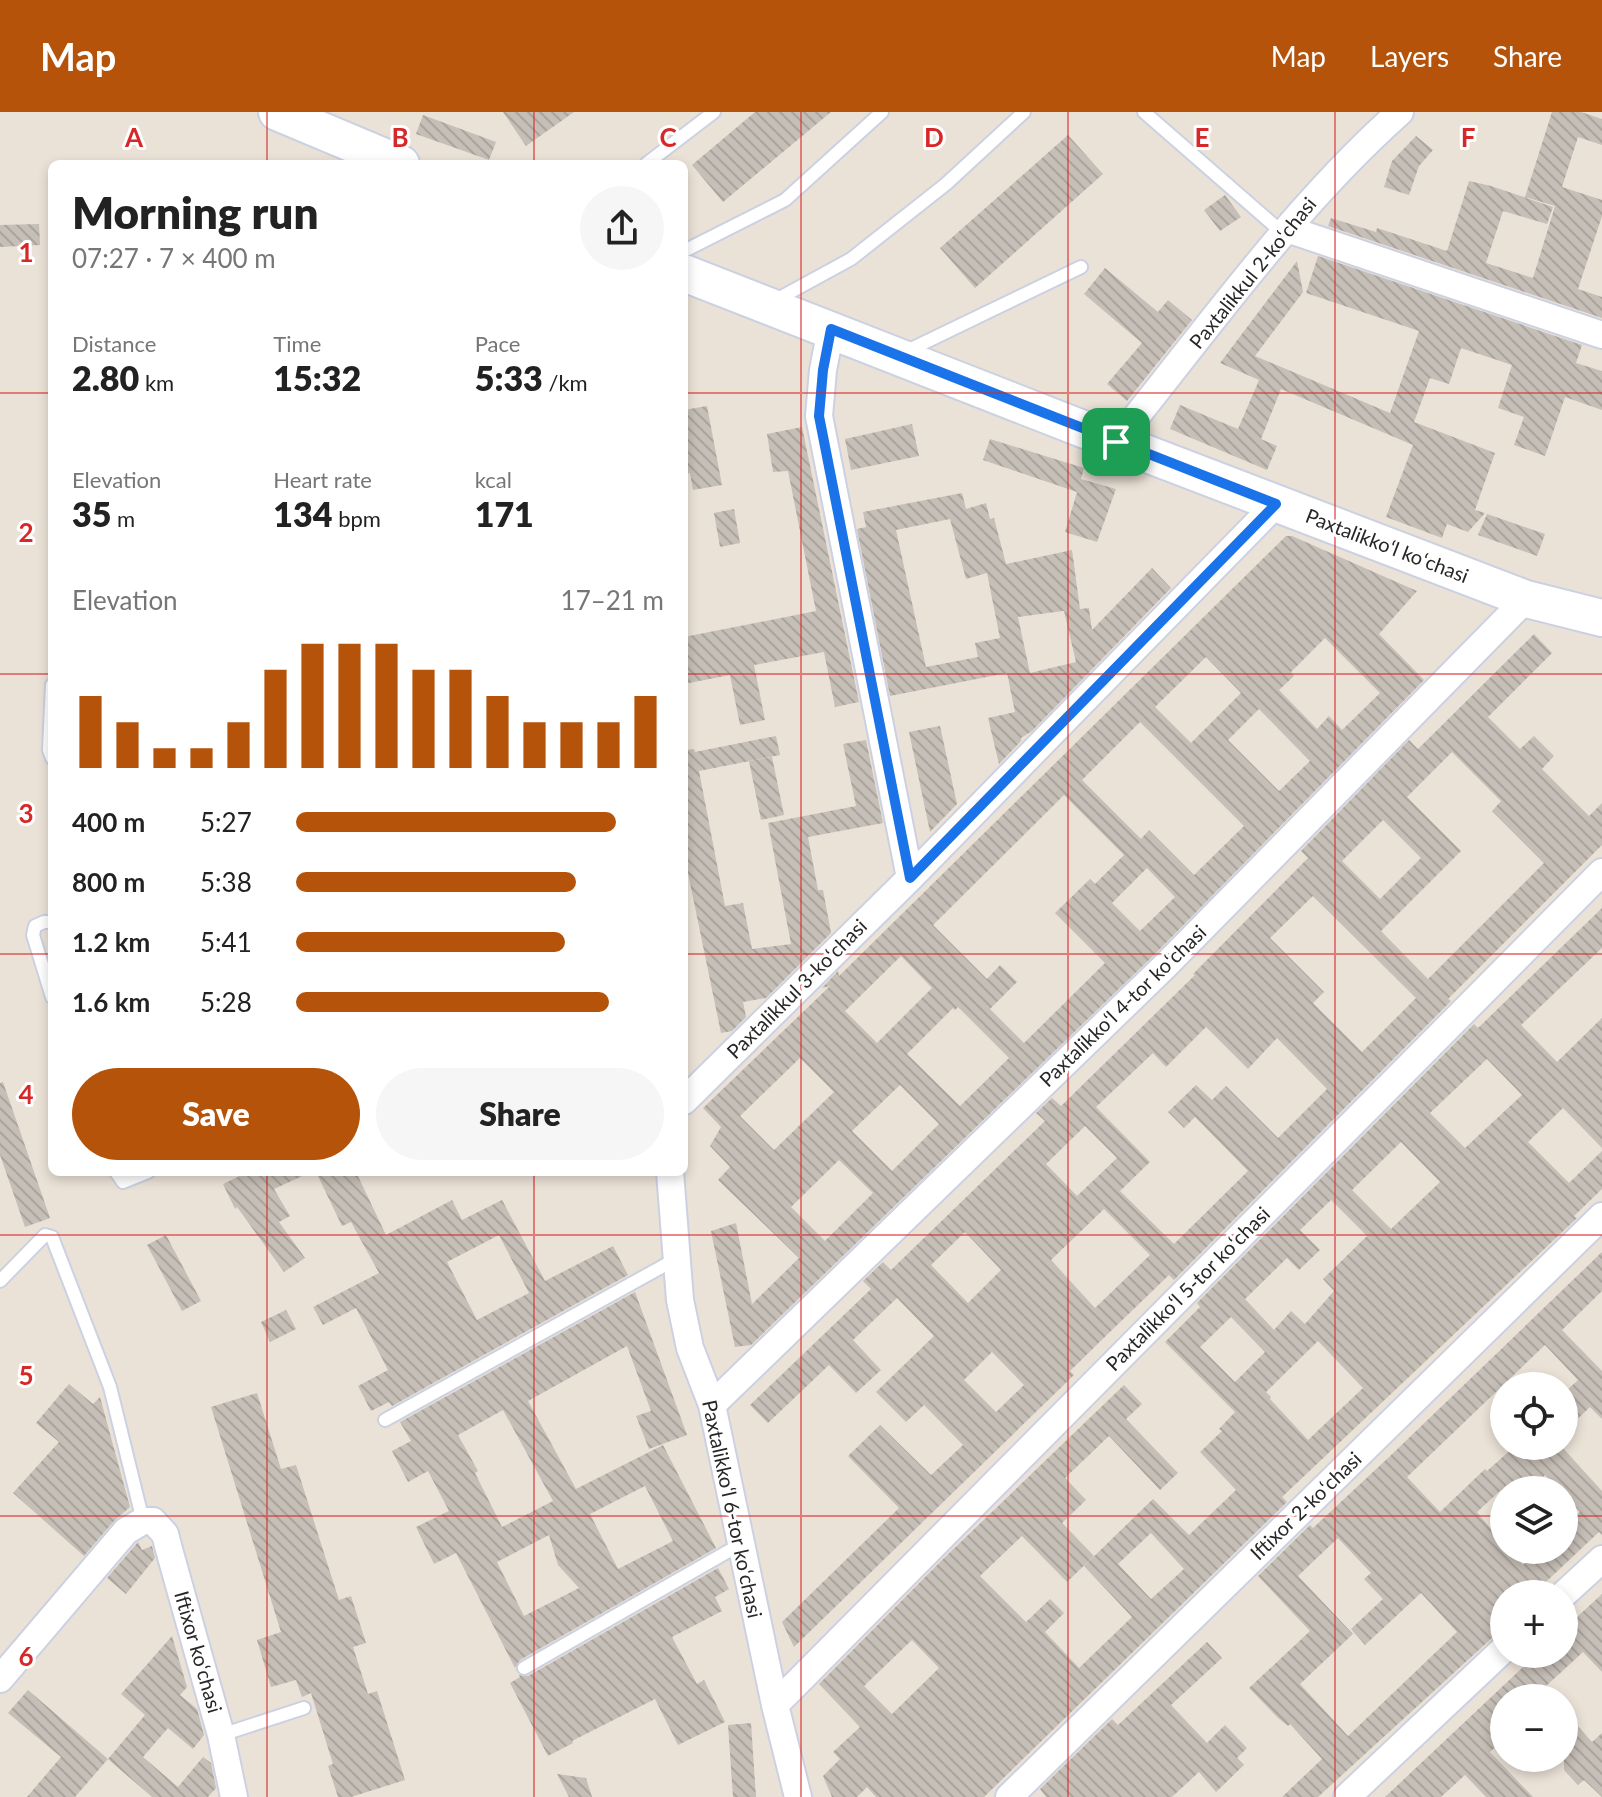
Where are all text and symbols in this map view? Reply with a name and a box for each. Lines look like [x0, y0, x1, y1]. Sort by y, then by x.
text: Map [40, 33, 116, 79]
text: Map [1271, 39, 1326, 73]
text: Layers [1370, 39, 1449, 73]
text: Share [1493, 39, 1562, 73]
text: A [124, 121, 144, 153]
text: B [391, 121, 409, 153]
text: C [659, 121, 677, 153]
text: D [924, 121, 944, 153]
text: E [1195, 121, 1209, 153]
text: F [1461, 121, 1475, 153]
text: Morning run [72, 186, 319, 238]
button: share [580, 186, 664, 270]
street label: Paxtalikkul 2-koʻchasi [1184, 192, 1321, 353]
text: 1 [18, 236, 34, 268]
text: 07:27 · 7 × 400 m [72, 242, 276, 274]
text: Distance [72, 330, 156, 357]
text: Time [273, 330, 321, 357]
text: Pace [475, 330, 520, 357]
text: 2.80 [72, 357, 139, 398]
text: 15:32 [273, 357, 361, 398]
text: 5:33 [475, 357, 543, 398]
text: km [139, 369, 174, 396]
text: /km [543, 369, 588, 396]
pin [1082, 408, 1150, 476]
icon: arrive [1094, 420, 1138, 464]
text: Elevation [72, 466, 161, 493]
text: Heart rate [273, 466, 372, 493]
text: kcal [475, 466, 512, 493]
text: 35 [72, 493, 111, 534]
text: 134 [273, 493, 333, 534]
text: 171 [475, 493, 534, 534]
street label: Paxtalikkoʻl koʻchasi [1302, 503, 1472, 587]
text: m [111, 505, 135, 532]
text: bpm [333, 505, 381, 532]
text: 2 [18, 516, 34, 548]
text: Elevation [72, 584, 178, 616]
text: 17–21 m [561, 584, 664, 616]
text: 3 [18, 797, 34, 829]
text: 400 m [72, 806, 145, 838]
text: 5:27 [200, 806, 252, 838]
text: 800 m [72, 866, 145, 898]
text: 5:38 [200, 866, 252, 898]
street label: Paxtalikkul 3-koʻchasi [721, 913, 871, 1063]
street label: Paxtalikkoʻl 4-tor koʻchasi [1034, 919, 1211, 1091]
text: 1.2 km [72, 926, 150, 958]
text: 5:41 [200, 926, 252, 958]
text: 1.6 km [72, 986, 150, 1018]
text: 5:28 [200, 986, 252, 1018]
button: Save [72, 1068, 360, 1160]
button: Share [376, 1068, 664, 1160]
text: 4 [18, 1078, 34, 1110]
street label: Paxtalikkoʻl 5-tor koʻchasi [1100, 1201, 1274, 1375]
text: 5 [18, 1359, 34, 1391]
map controls [1490, 1372, 1578, 1772]
button: locate [1490, 1372, 1578, 1460]
street label: Paxtalikkoʻl 6-tor koʻchasi [698, 1398, 768, 1620]
street label: Iftixor 2-koʻchasi [1245, 1446, 1366, 1564]
button: layers [1490, 1476, 1578, 1564]
button: + [1490, 1580, 1578, 1668]
street label: Iftixor koʻchasi [170, 1588, 228, 1716]
text: 6 [18, 1640, 34, 1672]
button: − [1490, 1684, 1578, 1772]

